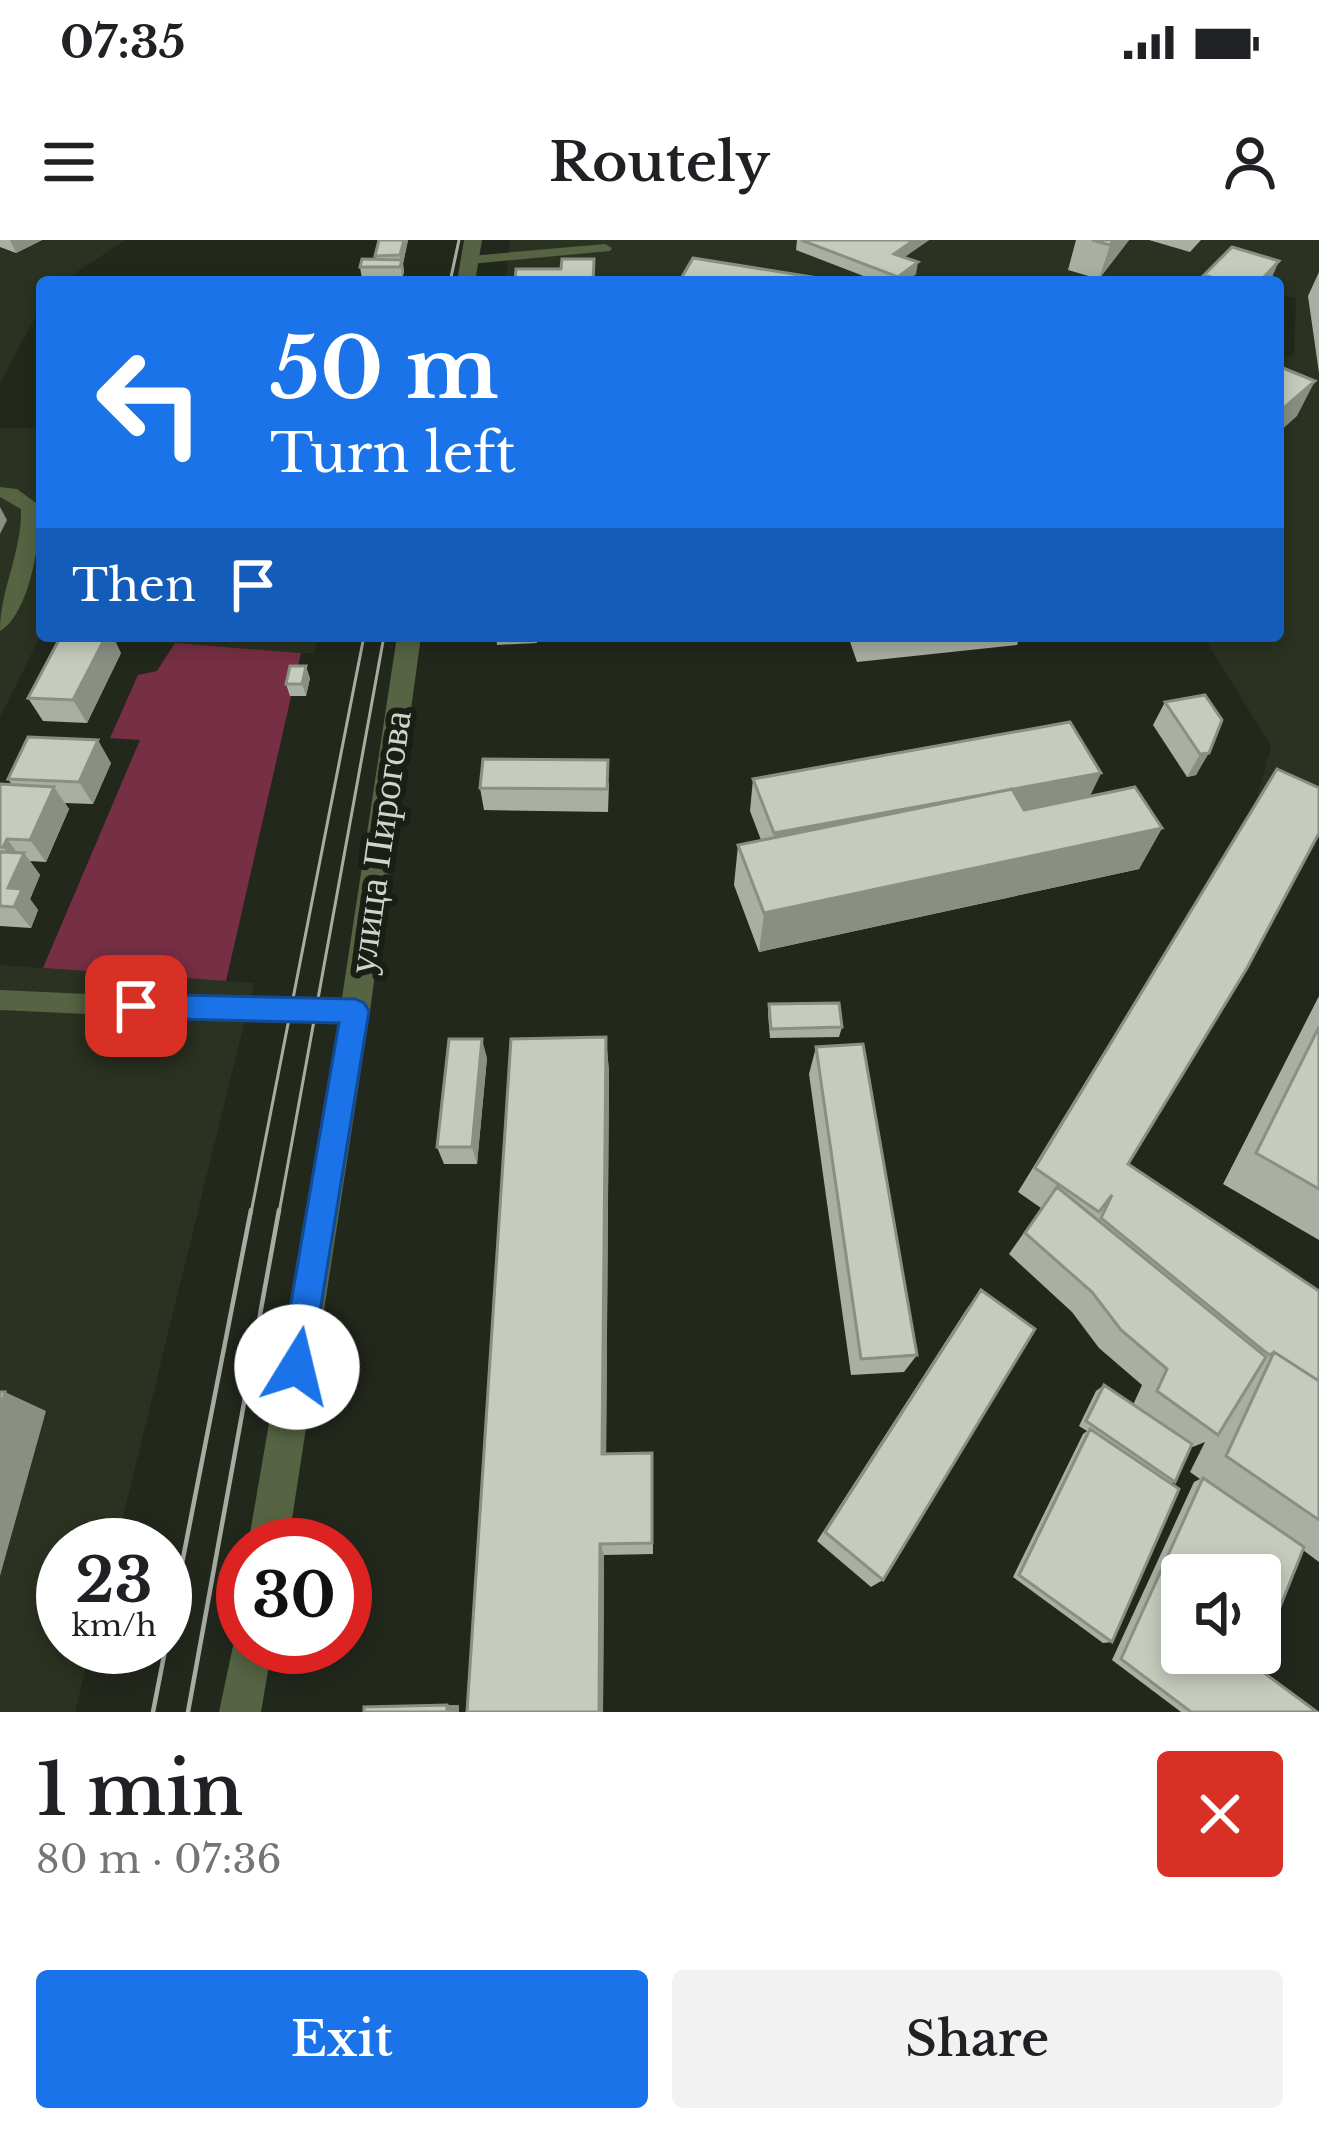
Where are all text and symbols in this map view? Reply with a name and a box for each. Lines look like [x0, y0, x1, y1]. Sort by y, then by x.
text: 07:35 [60, 14, 185, 70]
icon: menu [36, 129, 102, 195]
text: Routely [549, 129, 770, 196]
icon: person [1217, 129, 1283, 195]
text: 50 m [270, 317, 499, 421]
icon: left [72, 324, 228, 480]
text: Turn left [270, 420, 516, 487]
icon: arrive [220, 552, 286, 618]
text: Then [72, 557, 196, 613]
street label: улица Пирогова [336, 707, 422, 977]
pin [85, 955, 187, 1057]
icon: arrive [103, 973, 169, 1039]
position arrow [234, 1304, 360, 1430]
speed limit sign: 30 [216, 1518, 372, 1674]
text: 23 [75, 1544, 153, 1618]
map controls [1161, 1554, 1281, 1674]
button: sound [1161, 1554, 1281, 1674]
text: km/h [71, 1607, 157, 1644]
text: 1 min [36, 1745, 243, 1834]
button: close [1157, 1751, 1283, 1877]
text: 80 m · 07:36 [36, 1835, 282, 1884]
button: Exit [36, 1970, 648, 2108]
button: Share [672, 1970, 1283, 2108]

